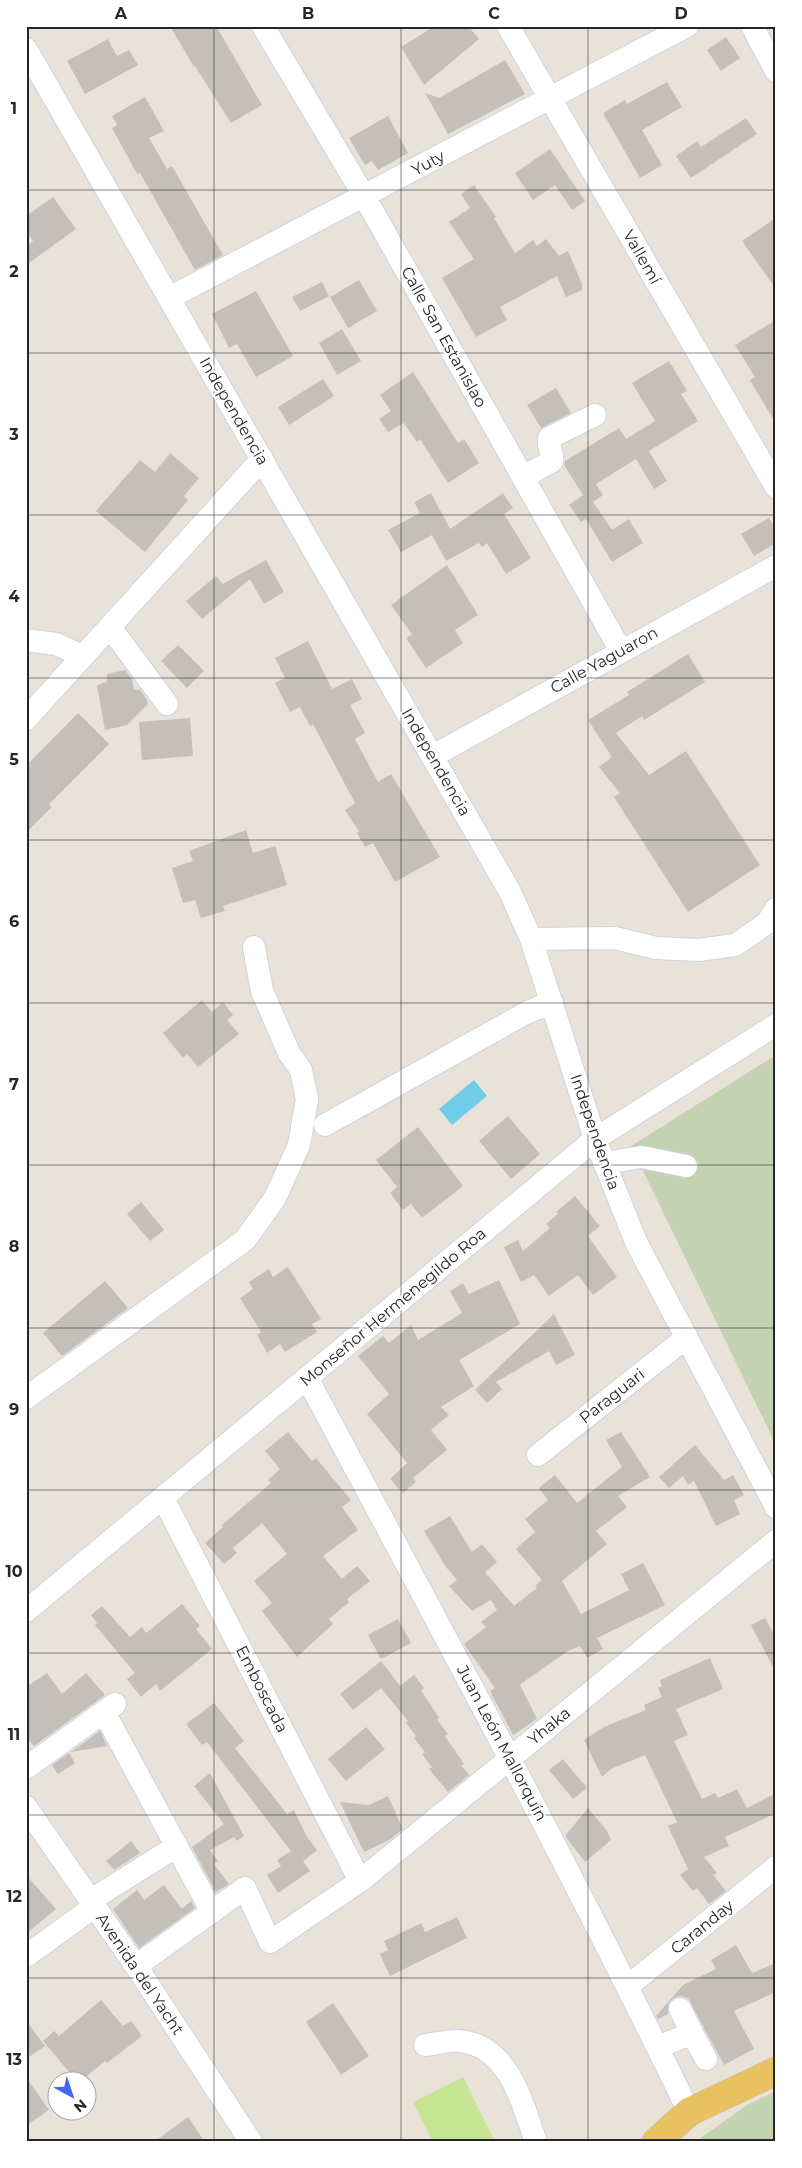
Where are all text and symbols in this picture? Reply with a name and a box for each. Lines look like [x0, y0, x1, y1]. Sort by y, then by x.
text: A [114, 4, 128, 23]
text: B [302, 4, 314, 23]
text: C [488, 4, 500, 23]
text: D [674, 4, 688, 23]
text: 1 [11, 99, 17, 118]
street label: Yuty [408, 146, 448, 180]
street label: Vallemí [619, 227, 665, 288]
text: 2 [9, 262, 19, 281]
street label: Calle San Estanislao [397, 263, 491, 411]
street label: Independencia [195, 354, 273, 468]
text: 3 [8, 425, 19, 444]
text: 4 [8, 587, 20, 606]
street label: Calle Yaguaron [547, 623, 661, 697]
street label: Independencia [397, 705, 475, 819]
text: 5 [9, 750, 19, 769]
text: 6 [9, 912, 19, 931]
street label: Independencia [566, 1071, 624, 1193]
text: 7 [9, 1075, 19, 1094]
street label: Monseñor Hermenegildo Roa [296, 1224, 490, 1390]
text: 8 [9, 1237, 19, 1256]
street label: Paraguari [576, 1365, 648, 1427]
text: 9 [9, 1400, 19, 1419]
text: 10 [5, 1562, 23, 1581]
street label: Emboscada [232, 1642, 292, 1736]
street label: Juan León Mallorquín [452, 1661, 551, 1824]
street label: Yhaka [524, 1703, 574, 1749]
text: 11 [8, 1725, 20, 1744]
text: 12 [6, 1887, 22, 1906]
street label: Caranday [667, 1896, 738, 1958]
street label: Avenida del Yacht [92, 1910, 188, 2039]
text: 13 [6, 2050, 22, 2069]
north arrow [48, 2070, 98, 2120]
text: N [70, 2095, 90, 2116]

